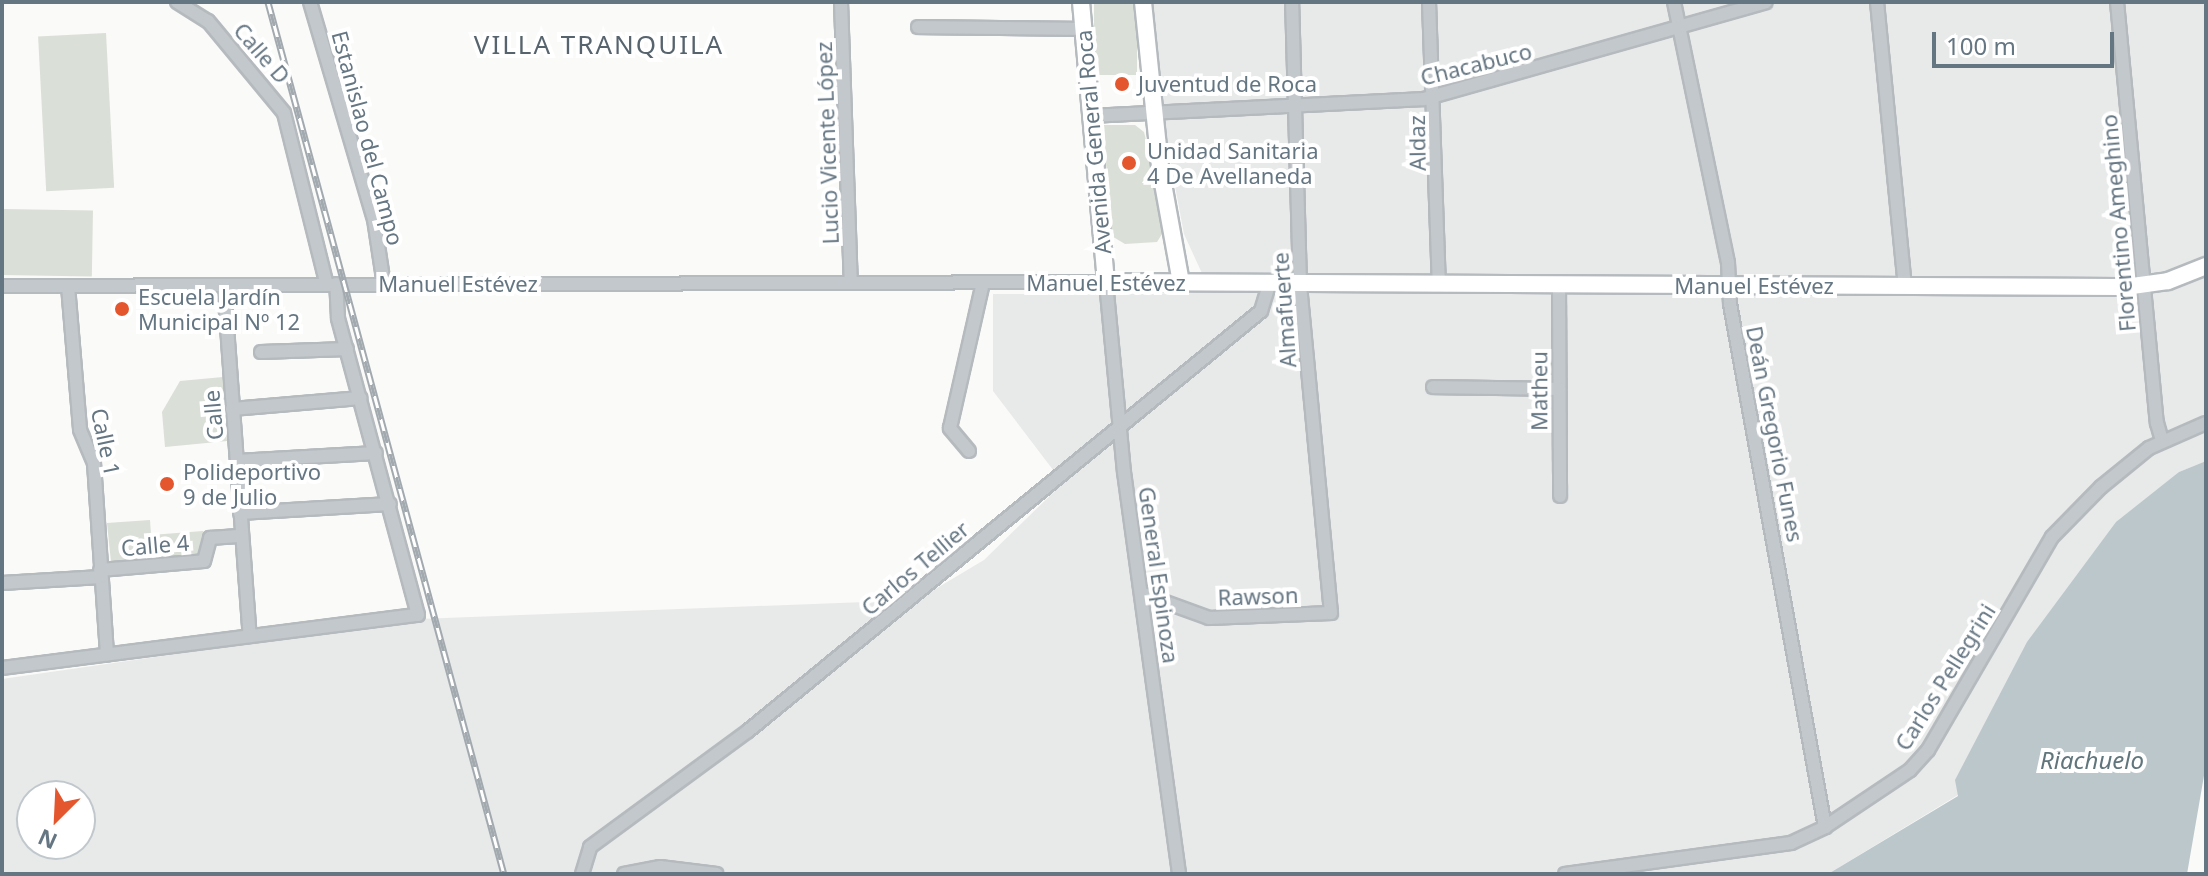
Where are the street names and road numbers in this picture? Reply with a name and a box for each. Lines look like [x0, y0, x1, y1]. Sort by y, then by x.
street label: Calle D [228, 17, 296, 89]
street label: Estanislao del Campo [327, 28, 409, 248]
street label: Avenida General Roca [1070, 29, 1116, 255]
street label: Chacabuco [1418, 37, 1534, 91]
street label: Lucio Vicente López [810, 41, 844, 245]
street label: Florentino Ameghino [2095, 113, 2141, 333]
street label: Aldaz [1403, 115, 1431, 171]
street label: Almafuerte [1267, 251, 1301, 369]
street label: Manuel Estévez [1026, 270, 1186, 296]
street label: Manuel Estévez [378, 271, 538, 297]
street label: Manuel Estévez [1674, 273, 1834, 299]
street label: Deán Gregorio Funes [1741, 324, 1809, 544]
street label: Matheu [1526, 351, 1552, 431]
street label: Calle [198, 389, 228, 441]
street label: Calle 1 [86, 406, 126, 478]
street label: General Espinoza [1134, 485, 1184, 665]
street label: Carlos Tellier [856, 515, 974, 621]
street label: Calle 4 [120, 529, 190, 561]
street label: Rawson [1217, 581, 1299, 611]
street label: Carlos Pellegrini [1889, 599, 2001, 755]

